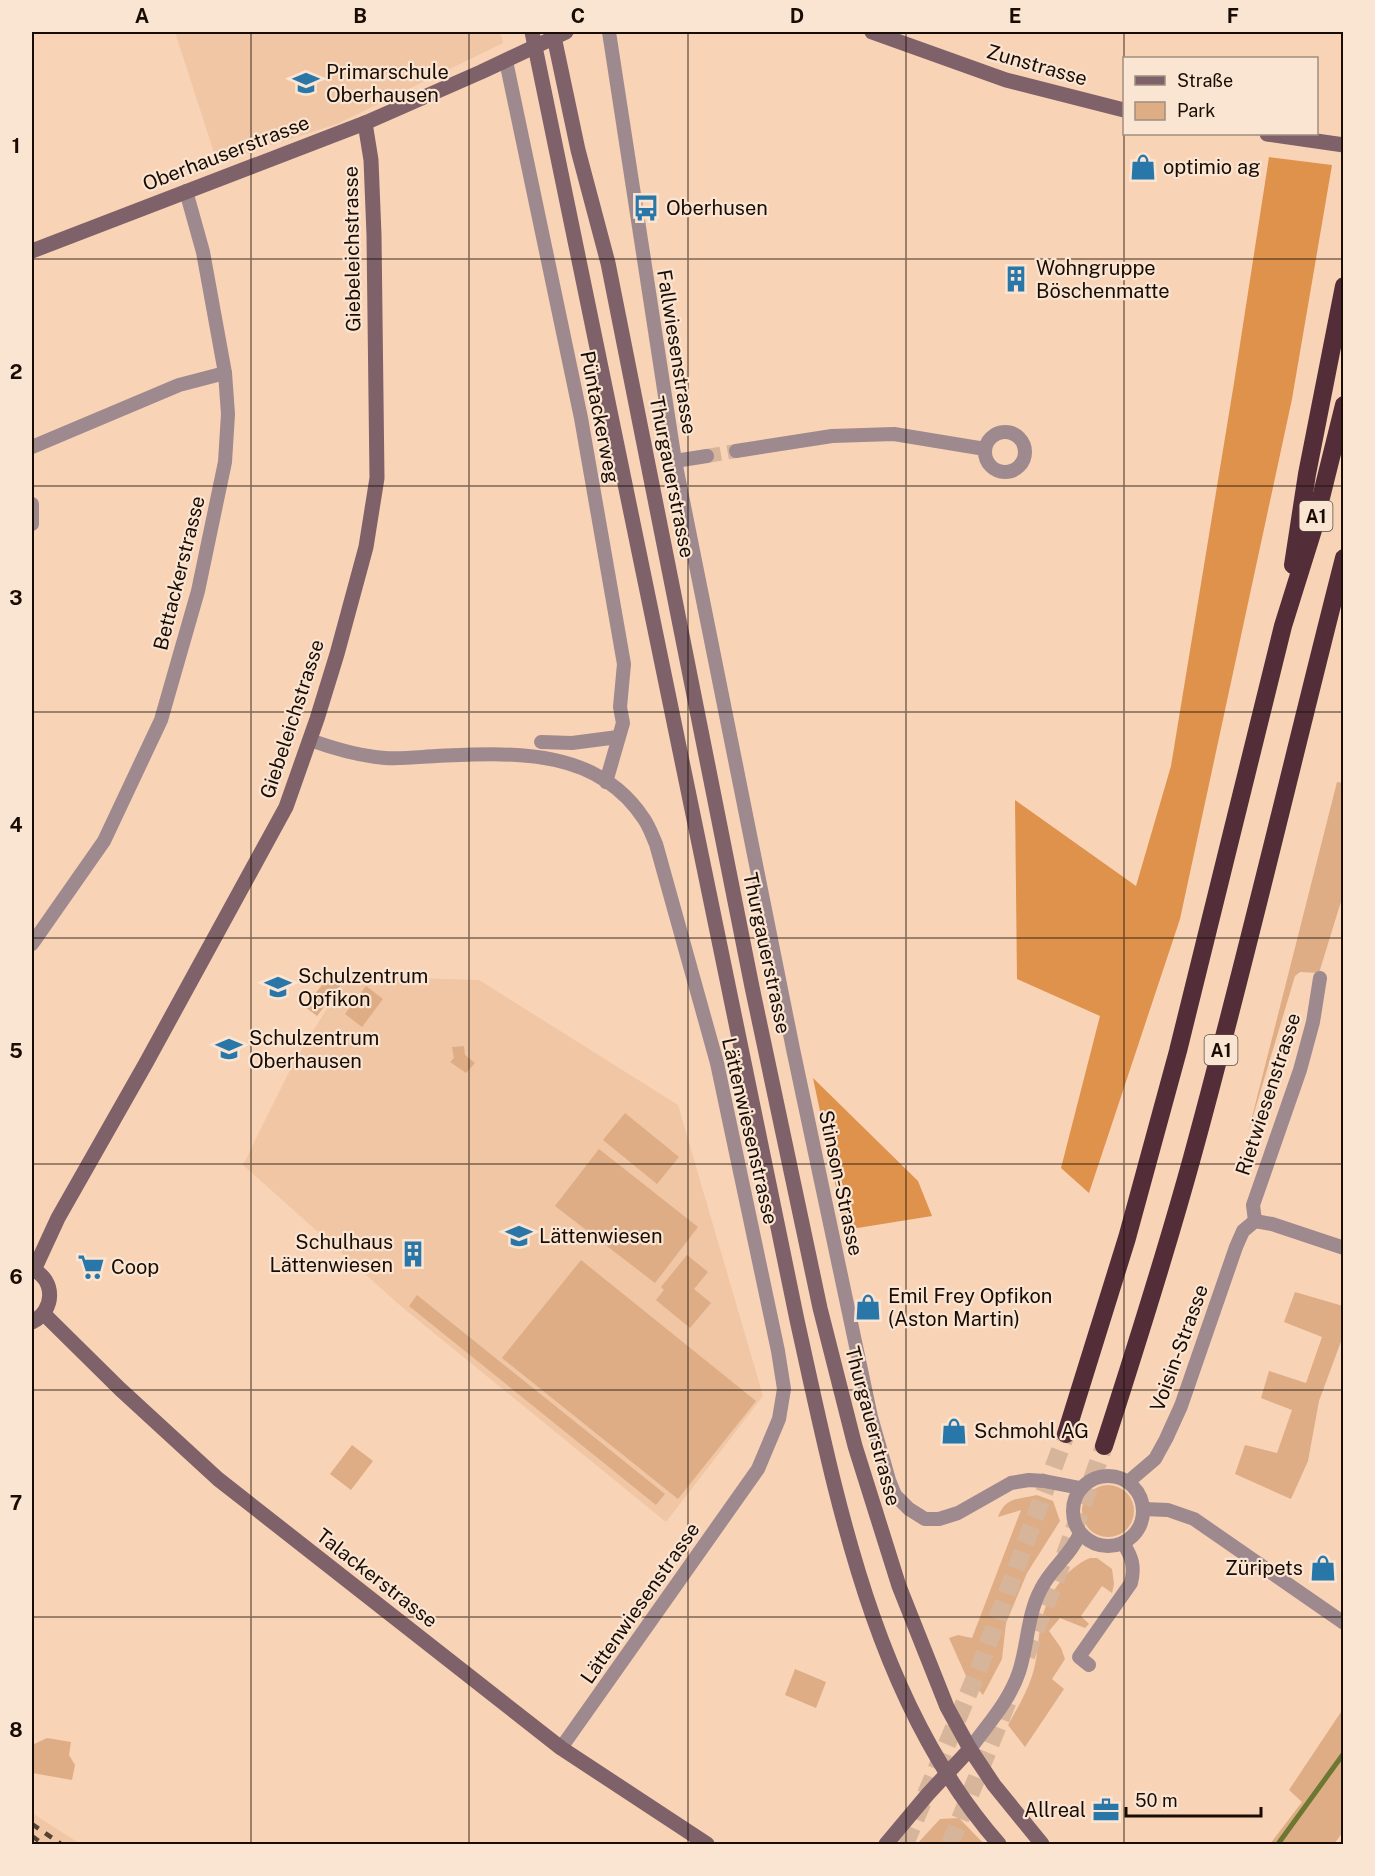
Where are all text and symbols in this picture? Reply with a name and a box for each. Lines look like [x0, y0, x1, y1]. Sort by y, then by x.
text: A [135, 4, 149, 28]
text: B [353, 4, 367, 28]
text: C [571, 4, 585, 28]
text: D [790, 4, 804, 28]
text: E [1009, 4, 1021, 28]
text: F [1227, 4, 1239, 28]
street label: Zunstrasse [984, 39, 1090, 91]
legend [1123, 57, 1318, 135]
place label: Primarschule Oberhausen [326, 60, 449, 107]
school or university icon: Primarschule Oberhausen [291, 68, 321, 98]
text: Straße [1177, 70, 1233, 91]
text: Park [1177, 100, 1215, 121]
street label: Oberhauserstrasse [139, 110, 313, 196]
text: 1 [12, 134, 20, 158]
shop icon: optimio ag [1128, 152, 1158, 182]
place label: optimio ag [1163, 155, 1260, 179]
street label: Giebeleichstrasse [339, 166, 365, 332]
bus stop icon: Oberhusen [631, 193, 661, 223]
place label: Oberhusen [666, 196, 768, 220]
place label: Wohngruppe Böschenmatte [1036, 256, 1170, 303]
building icon: Wohngruppe Böschenmatte [1001, 264, 1031, 294]
street label: Fallwiesenstrasse [652, 268, 702, 436]
street label: Püntackerweg [575, 349, 625, 485]
text: 2 [10, 360, 22, 384]
street label: Thurgauerstrasse [645, 394, 699, 560]
street label: Bettackerstrasse [148, 493, 210, 653]
road number: A1 [1300, 501, 1332, 531]
text: 3 [9, 586, 23, 610]
street label: Giebeleichstrasse [255, 636, 329, 802]
text: 4 [9, 813, 23, 837]
street label: Thurgauerstrasse [738, 870, 796, 1036]
place label: Schulzentrum Opfikon [298, 964, 428, 1011]
school or university icon: Schulzentrum Opfikon [263, 972, 293, 1002]
street label: Rietwiesenstrasse [1230, 1010, 1306, 1178]
place label: Schulzentrum Oberhausen [249, 1026, 379, 1073]
school or university icon: Schulzentrum Oberhausen [214, 1034, 244, 1064]
street label: Lättenwiesenstrasse [717, 1035, 783, 1227]
road number: A1 [1204, 1035, 1238, 1065]
text: 5 [9, 1039, 23, 1063]
street label: Stinson-Strasse [814, 1108, 868, 1258]
school or university icon: Lättenwiesen [504, 1221, 534, 1251]
place label: Lättenwiesen [539, 1224, 663, 1248]
place label: Schulhaus Lättenwiesen [270, 1230, 393, 1277]
building icon: Schulhaus Lättenwiesen [398, 1239, 428, 1269]
supermarket icon: Coop [76, 1252, 106, 1282]
place label: Coop [111, 1255, 159, 1279]
text: 6 [9, 1265, 23, 1289]
street label: Voisin-Strasse [1145, 1281, 1213, 1415]
place label: Emil Frey Opfikon (Aston Martin) [888, 1284, 1052, 1331]
shop icon: Emil Frey Opfikon (Aston Martin) [853, 1292, 883, 1322]
street label: Thurgauerstrasse [840, 1344, 906, 1508]
shop icon: Schmohl AG [939, 1416, 969, 1446]
place label: Schmohl AG [974, 1419, 1089, 1443]
text: 7 [10, 1491, 22, 1515]
street label: Lättenwiesenstrasse [575, 1518, 705, 1688]
street label: Talackerstrasse [312, 1523, 442, 1633]
shop icon: Züripets [1308, 1553, 1338, 1583]
place label: Züripets [1225, 1556, 1303, 1580]
text: 8 [9, 1718, 23, 1742]
scale bar [1126, 1780, 1261, 1818]
text: 50 m [1135, 1790, 1178, 1811]
office icon: Allreal [1091, 1795, 1121, 1825]
place label: Allreal [1024, 1798, 1086, 1822]

